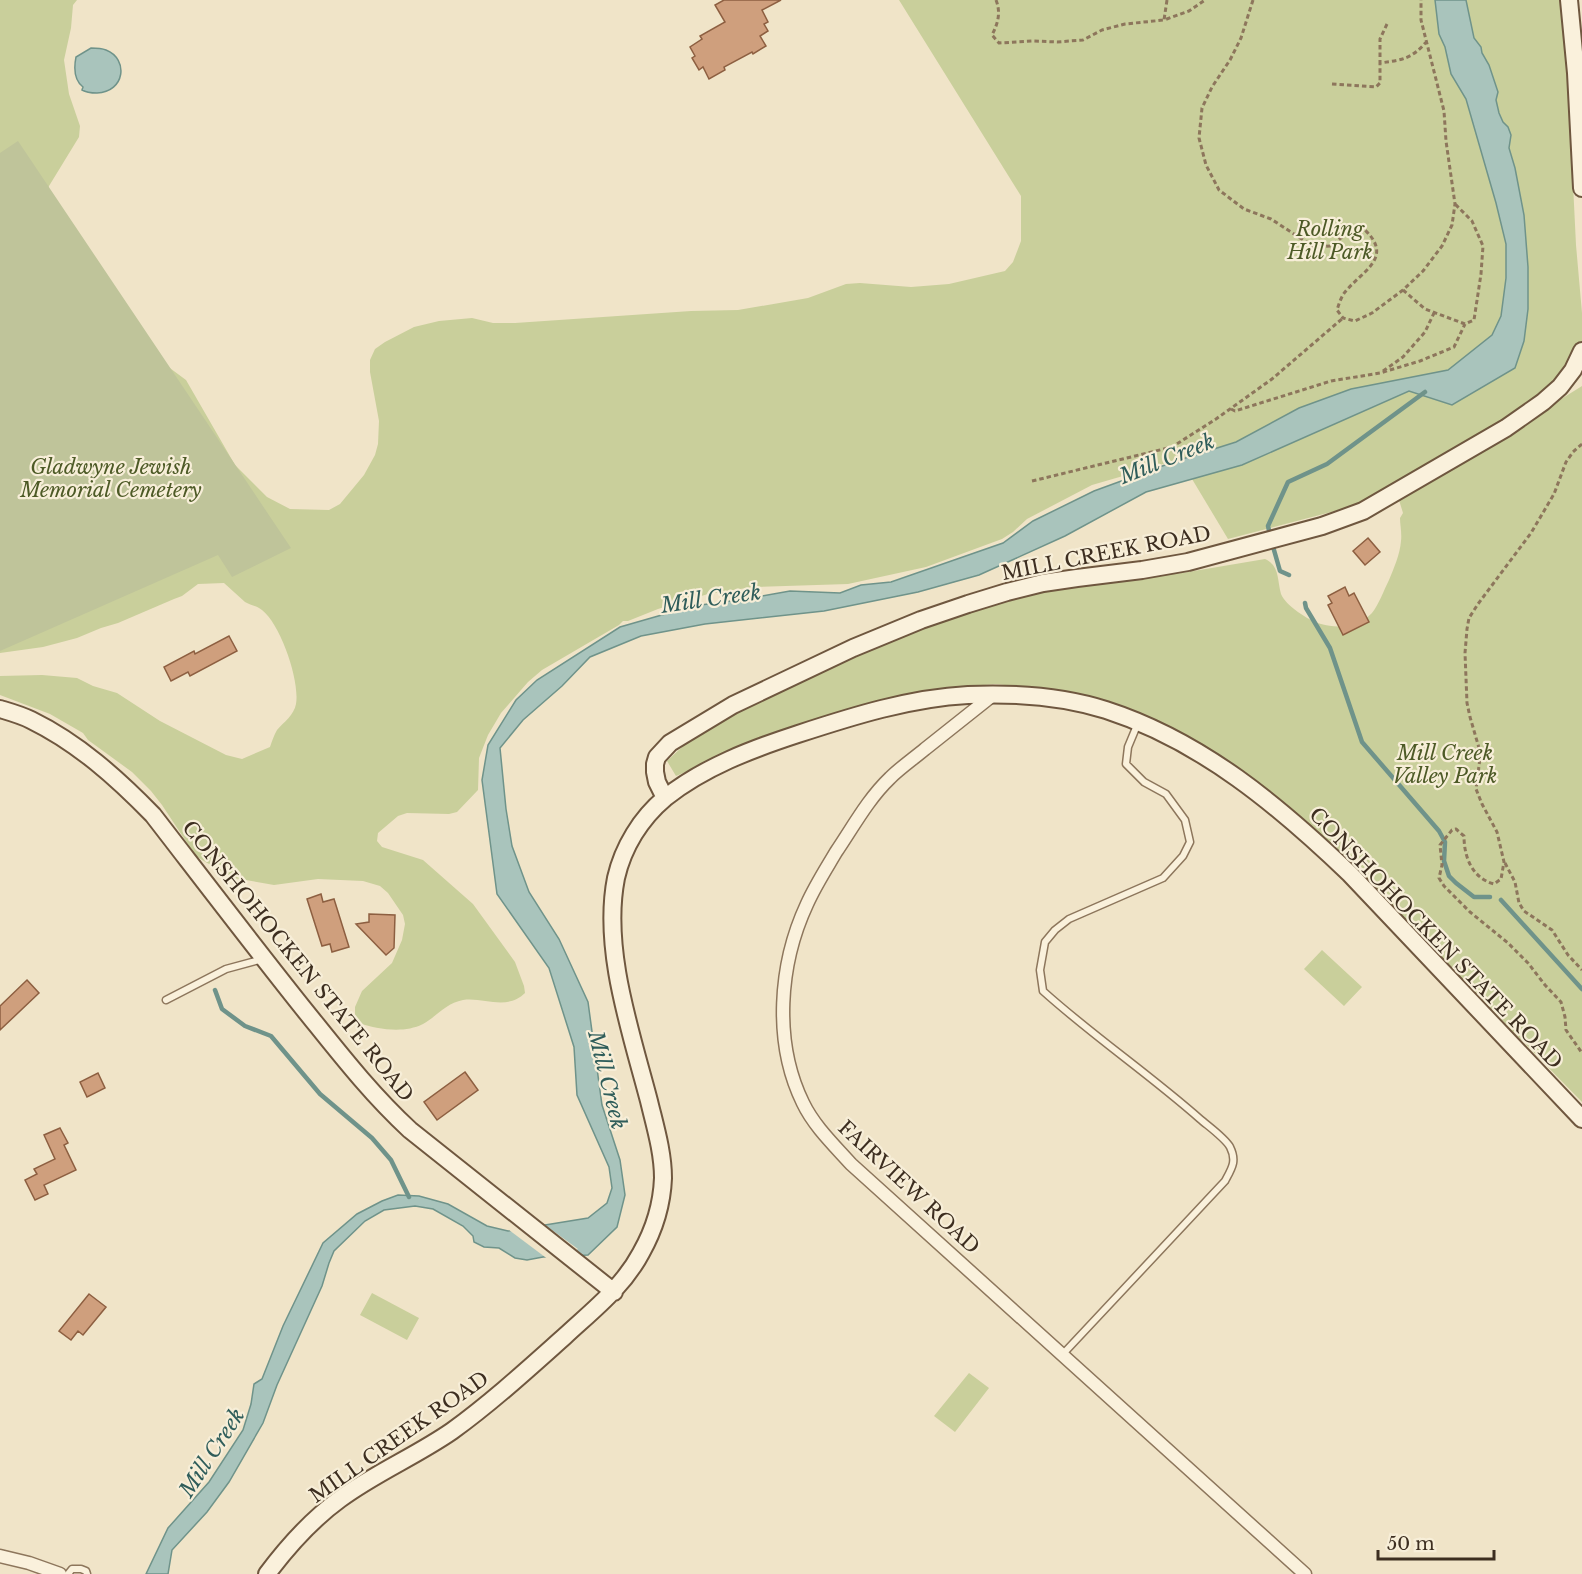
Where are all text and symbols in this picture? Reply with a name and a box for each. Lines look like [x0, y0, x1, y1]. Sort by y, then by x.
park label: Rolling Hill Park [1286, 217, 1373, 264]
water label: Mill Creek [1114, 428, 1219, 490]
park label: Gladwyne Jewish Memorial Cemetery [19, 455, 202, 502]
street label: MILL CREEK ROAD [999, 521, 1213, 585]
water label: Mill Creek [658, 579, 763, 619]
park label: Mill Creek Valley Park [1393, 741, 1497, 788]
street label: CONSHOHOCKEN STATE ROAD [1304, 802, 1568, 1074]
street label: CONSHOHOCKEN STATE ROAD [177, 816, 419, 1106]
water label: Mill Creek [582, 1027, 632, 1132]
street label: FAIRVIEW ROAD [833, 1115, 985, 1259]
street label: MILL CREEK ROAD [305, 1366, 493, 1508]
water label: Mill Creek [173, 1404, 250, 1503]
scale bar [1378, 1523, 1494, 1561]
text: 50 m [1387, 1533, 1435, 1555]

